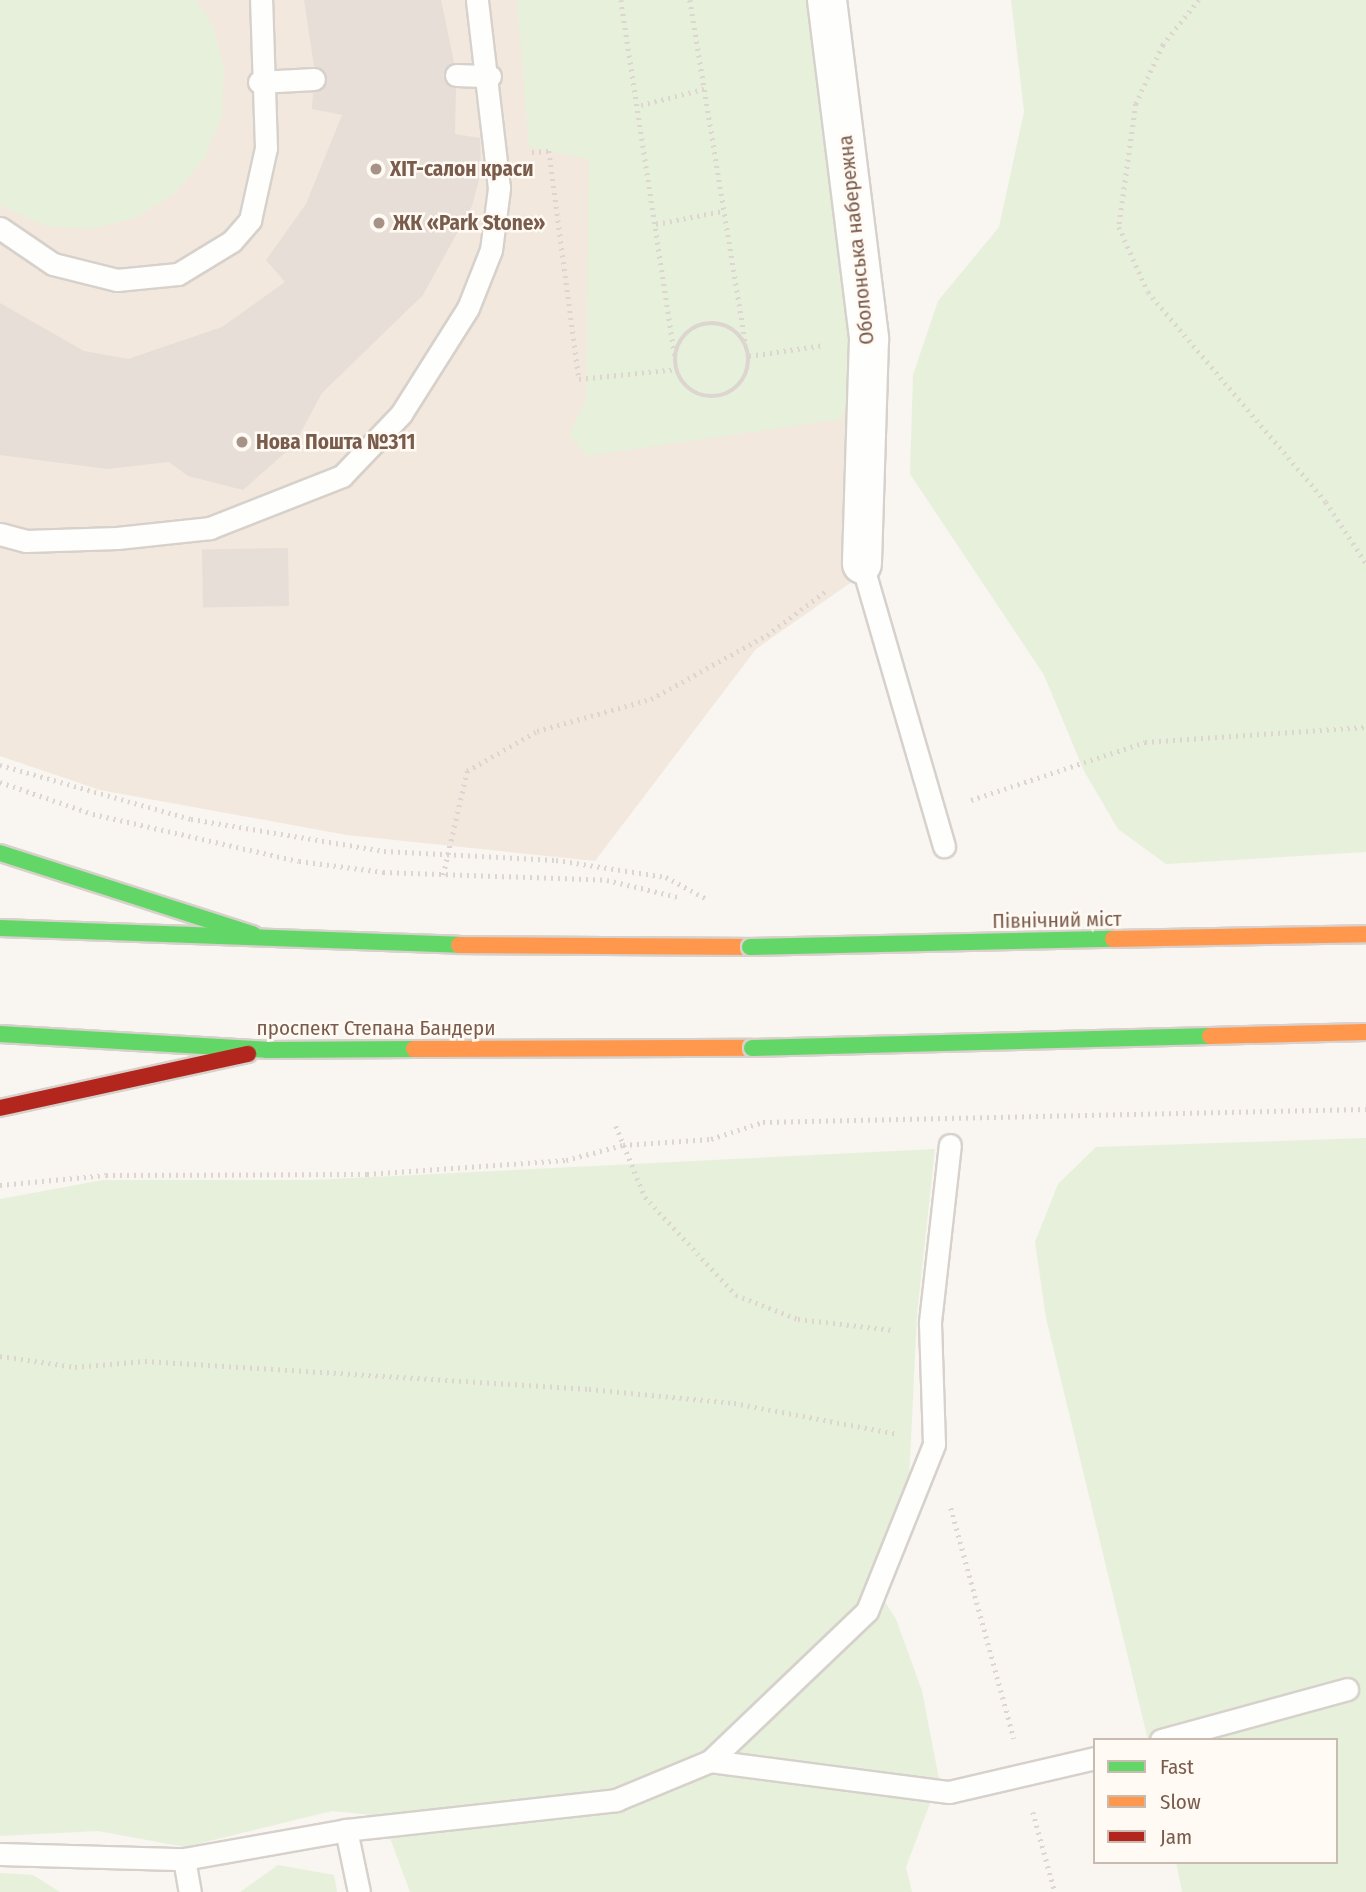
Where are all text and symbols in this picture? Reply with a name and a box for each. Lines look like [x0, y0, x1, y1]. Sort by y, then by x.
street label: Оболонська набережна [832, 134, 880, 346]
place label: ХІТ-салон краси [390, 156, 533, 182]
marker: ХІТ-салон краси [368, 161, 384, 177]
place label: ЖК «Park Stone» [393, 210, 545, 236]
marker: ЖК «Park Stone» [371, 215, 387, 231]
place label: Нова Пошта №311 [256, 429, 415, 455]
marker: Нова Пошта №311 [234, 434, 250, 450]
street label: Північний міст [992, 906, 1122, 934]
street label: проспект Степана Бандери [257, 1015, 495, 1041]
legend [1093, 1738, 1338, 1864]
text: Fast [1160, 1754, 1194, 1780]
text: Slow [1160, 1789, 1201, 1815]
text: Jam [1160, 1824, 1192, 1850]

